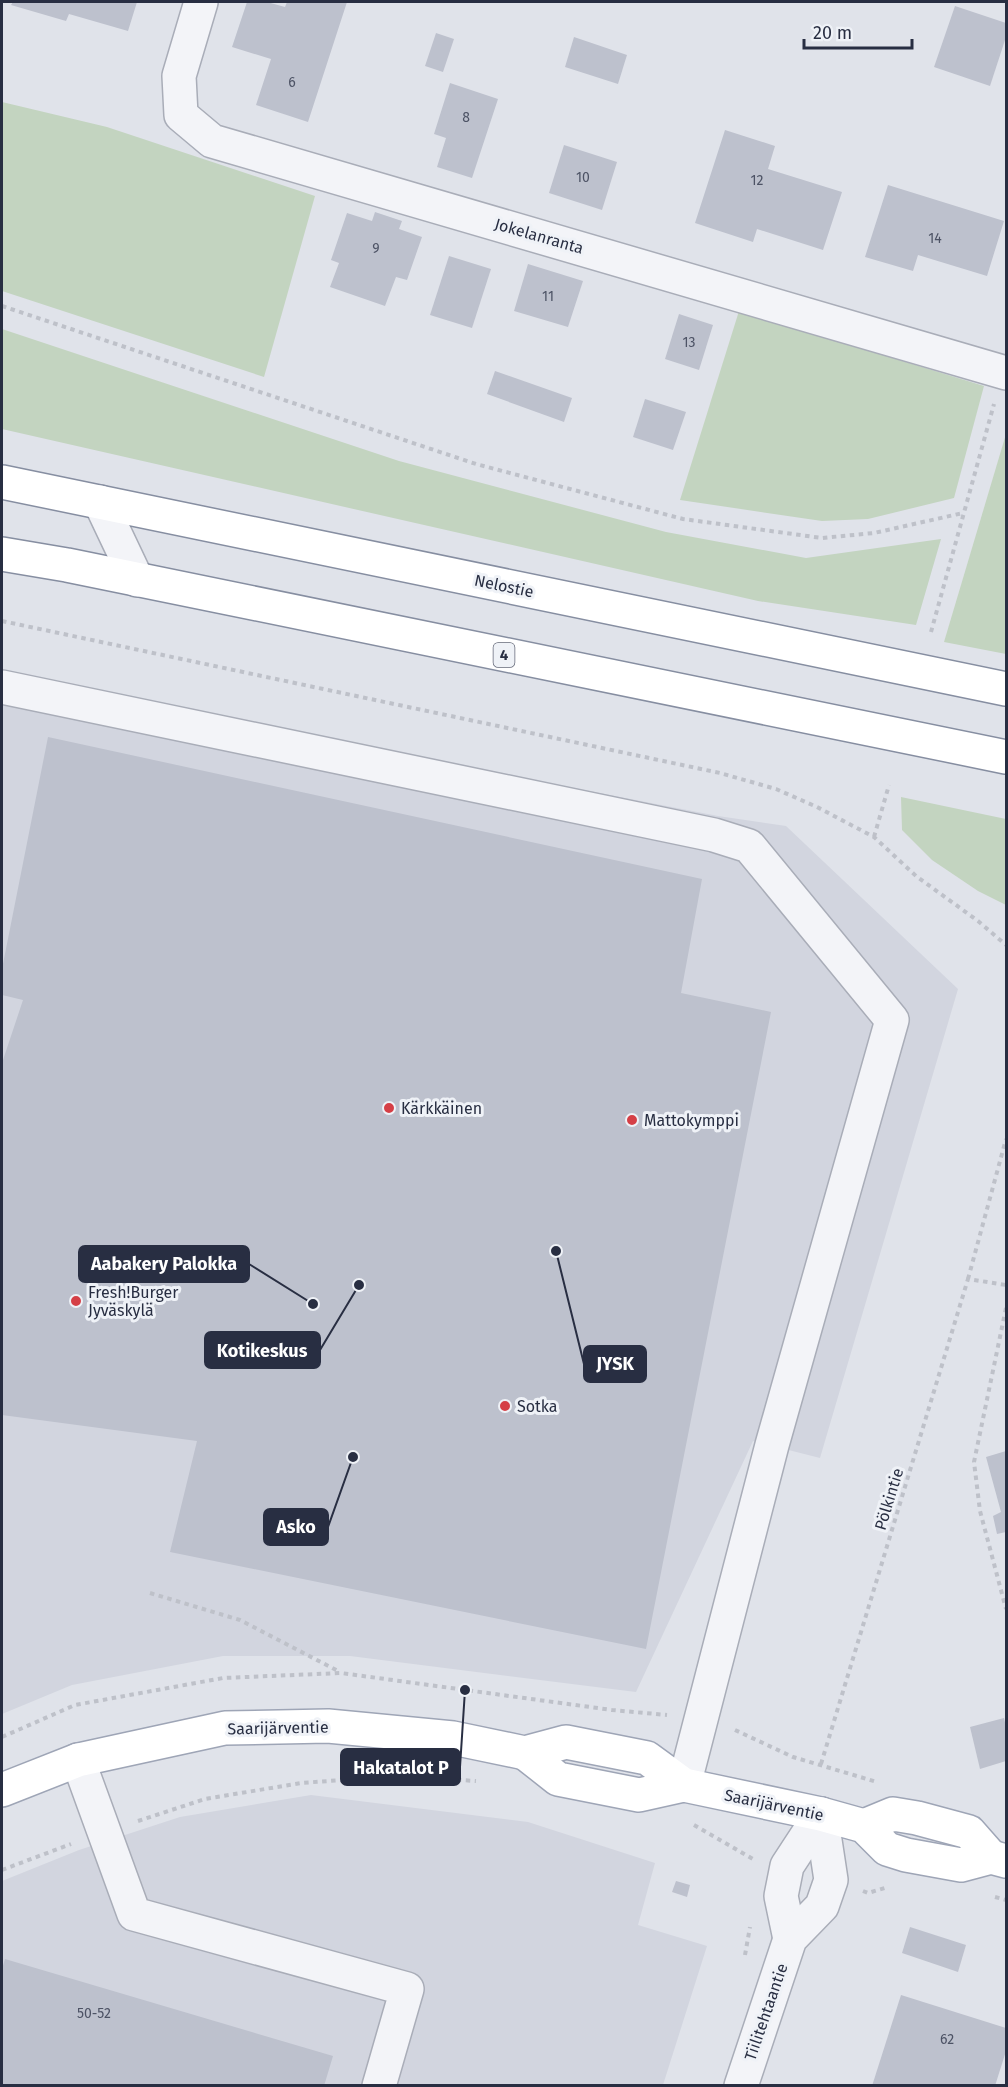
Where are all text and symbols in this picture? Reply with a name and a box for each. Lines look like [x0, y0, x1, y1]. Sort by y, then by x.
scale bar [804, 12, 912, 50]
text: 20 m [813, 22, 852, 44]
house number: 6 [288, 74, 296, 91]
house number: 8 [462, 109, 470, 126]
house number: 10 [576, 169, 590, 186]
house number: 12 [751, 172, 764, 189]
street label: Jokelanranta [492, 214, 586, 258]
house number: 14 [928, 230, 942, 247]
house number: 9 [372, 240, 380, 257]
house number: 11 [542, 288, 554, 305]
house number: 13 [682, 334, 696, 351]
street label: Nelostie [473, 570, 535, 602]
road number: 4 [494, 643, 514, 667]
place label: Kärkkäinen [401, 1099, 482, 1118]
marker: Kärkkäinen [382, 1101, 396, 1115]
place label: Mattokymppi [644, 1111, 739, 1130]
marker: Mattokymppi [625, 1113, 639, 1127]
callout: Aabakery Palokka [79, 1246, 249, 1282]
text: Aabakery Palokka [90, 1253, 237, 1275]
place label: Fresh!Burger Jyväskylä [88, 1283, 179, 1320]
marker: Fresh!Burger Jyväskylä [69, 1294, 83, 1308]
callout: Kotikeskus [205, 1332, 320, 1368]
text: Kotikeskus [217, 1340, 308, 1362]
callout: JYSK [584, 1346, 646, 1382]
text: JYSK [595, 1353, 634, 1375]
place label: Sotka [517, 1397, 558, 1416]
marker: Sotka [498, 1399, 512, 1413]
street label: Pölkintie [871, 1466, 907, 1532]
callout: Asko [264, 1509, 328, 1545]
text: Asko [275, 1516, 316, 1538]
street label: Saarijärventie [227, 1718, 329, 1738]
callout: Hakatalot P [341, 1749, 460, 1785]
text: Hakatalot P [353, 1757, 449, 1779]
street label: Saarijärventie [723, 1785, 825, 1825]
street label: Tiilitehtaantie [740, 1961, 792, 2063]
house number: 50-52 [77, 2005, 111, 2022]
house number: 62 [940, 2031, 954, 2048]

